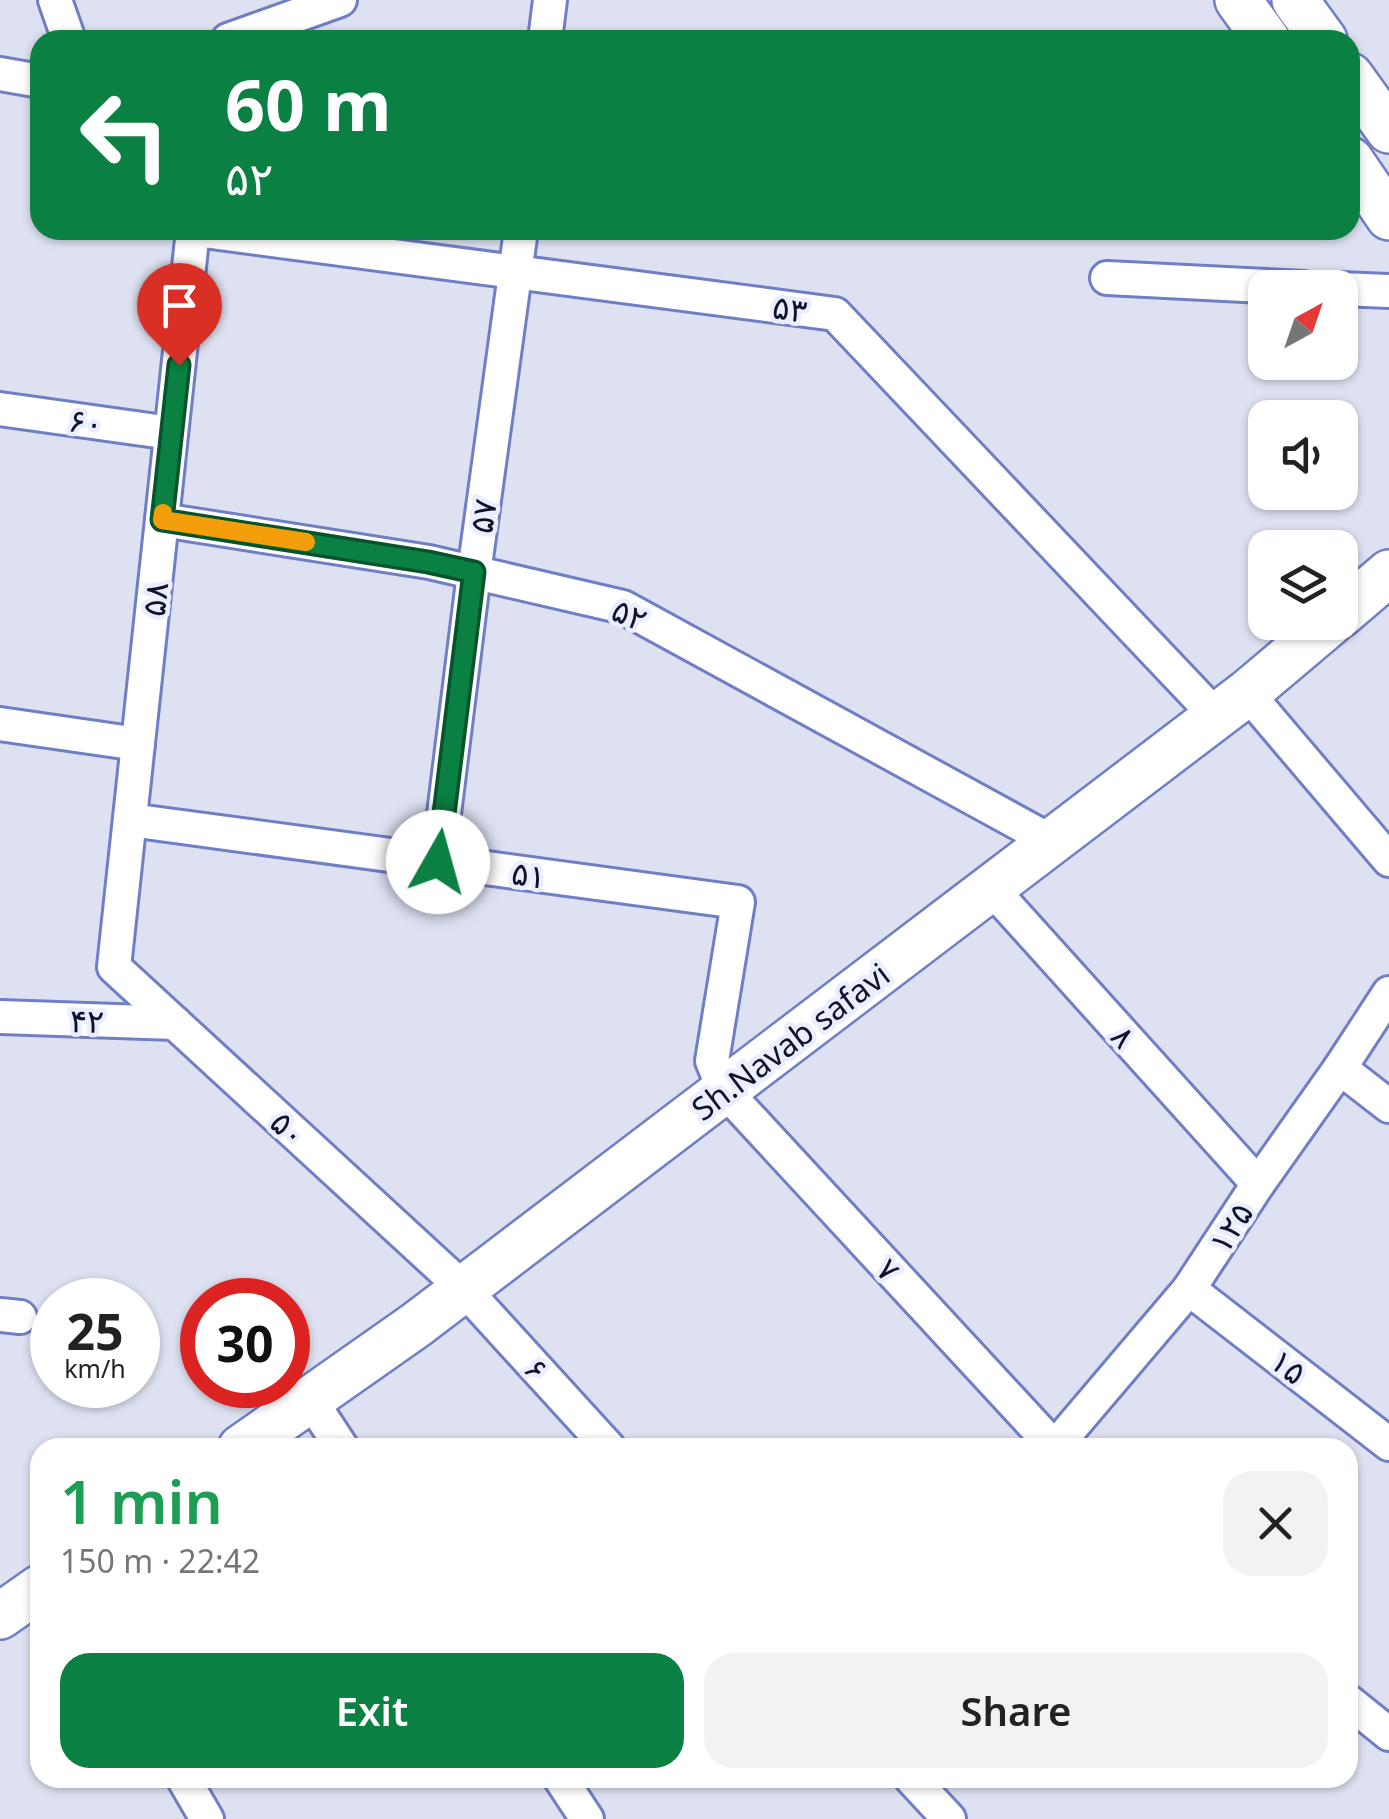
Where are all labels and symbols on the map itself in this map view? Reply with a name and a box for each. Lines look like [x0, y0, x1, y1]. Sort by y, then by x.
pin [137, 263, 222, 366]
north arrow [1248, 270, 1358, 380]
street label: ۵۳ [770, 284, 810, 332]
street label: ۶۰ [66, 397, 106, 445]
street label: ۵۷ [458, 496, 506, 536]
street label: ۵۸ [131, 580, 177, 618]
street label: ۵۲ [606, 587, 654, 641]
position arrow [386, 810, 490, 914]
street label: ۵۱ [509, 850, 549, 898]
street label: Sh.Navab safavi [682, 952, 898, 1130]
street label: ۴۲ [69, 998, 105, 1042]
street label: ۸ [1102, 1015, 1146, 1057]
street label: ۵۰ [262, 1101, 316, 1155]
street label: ۱۲۵ [1198, 1194, 1262, 1260]
street label: ۷ [867, 1248, 911, 1290]
speed limit sign: 30 [180, 1278, 310, 1408]
street label: ۱۵ [1262, 1338, 1316, 1394]
street label: ۶ [515, 1347, 559, 1389]

